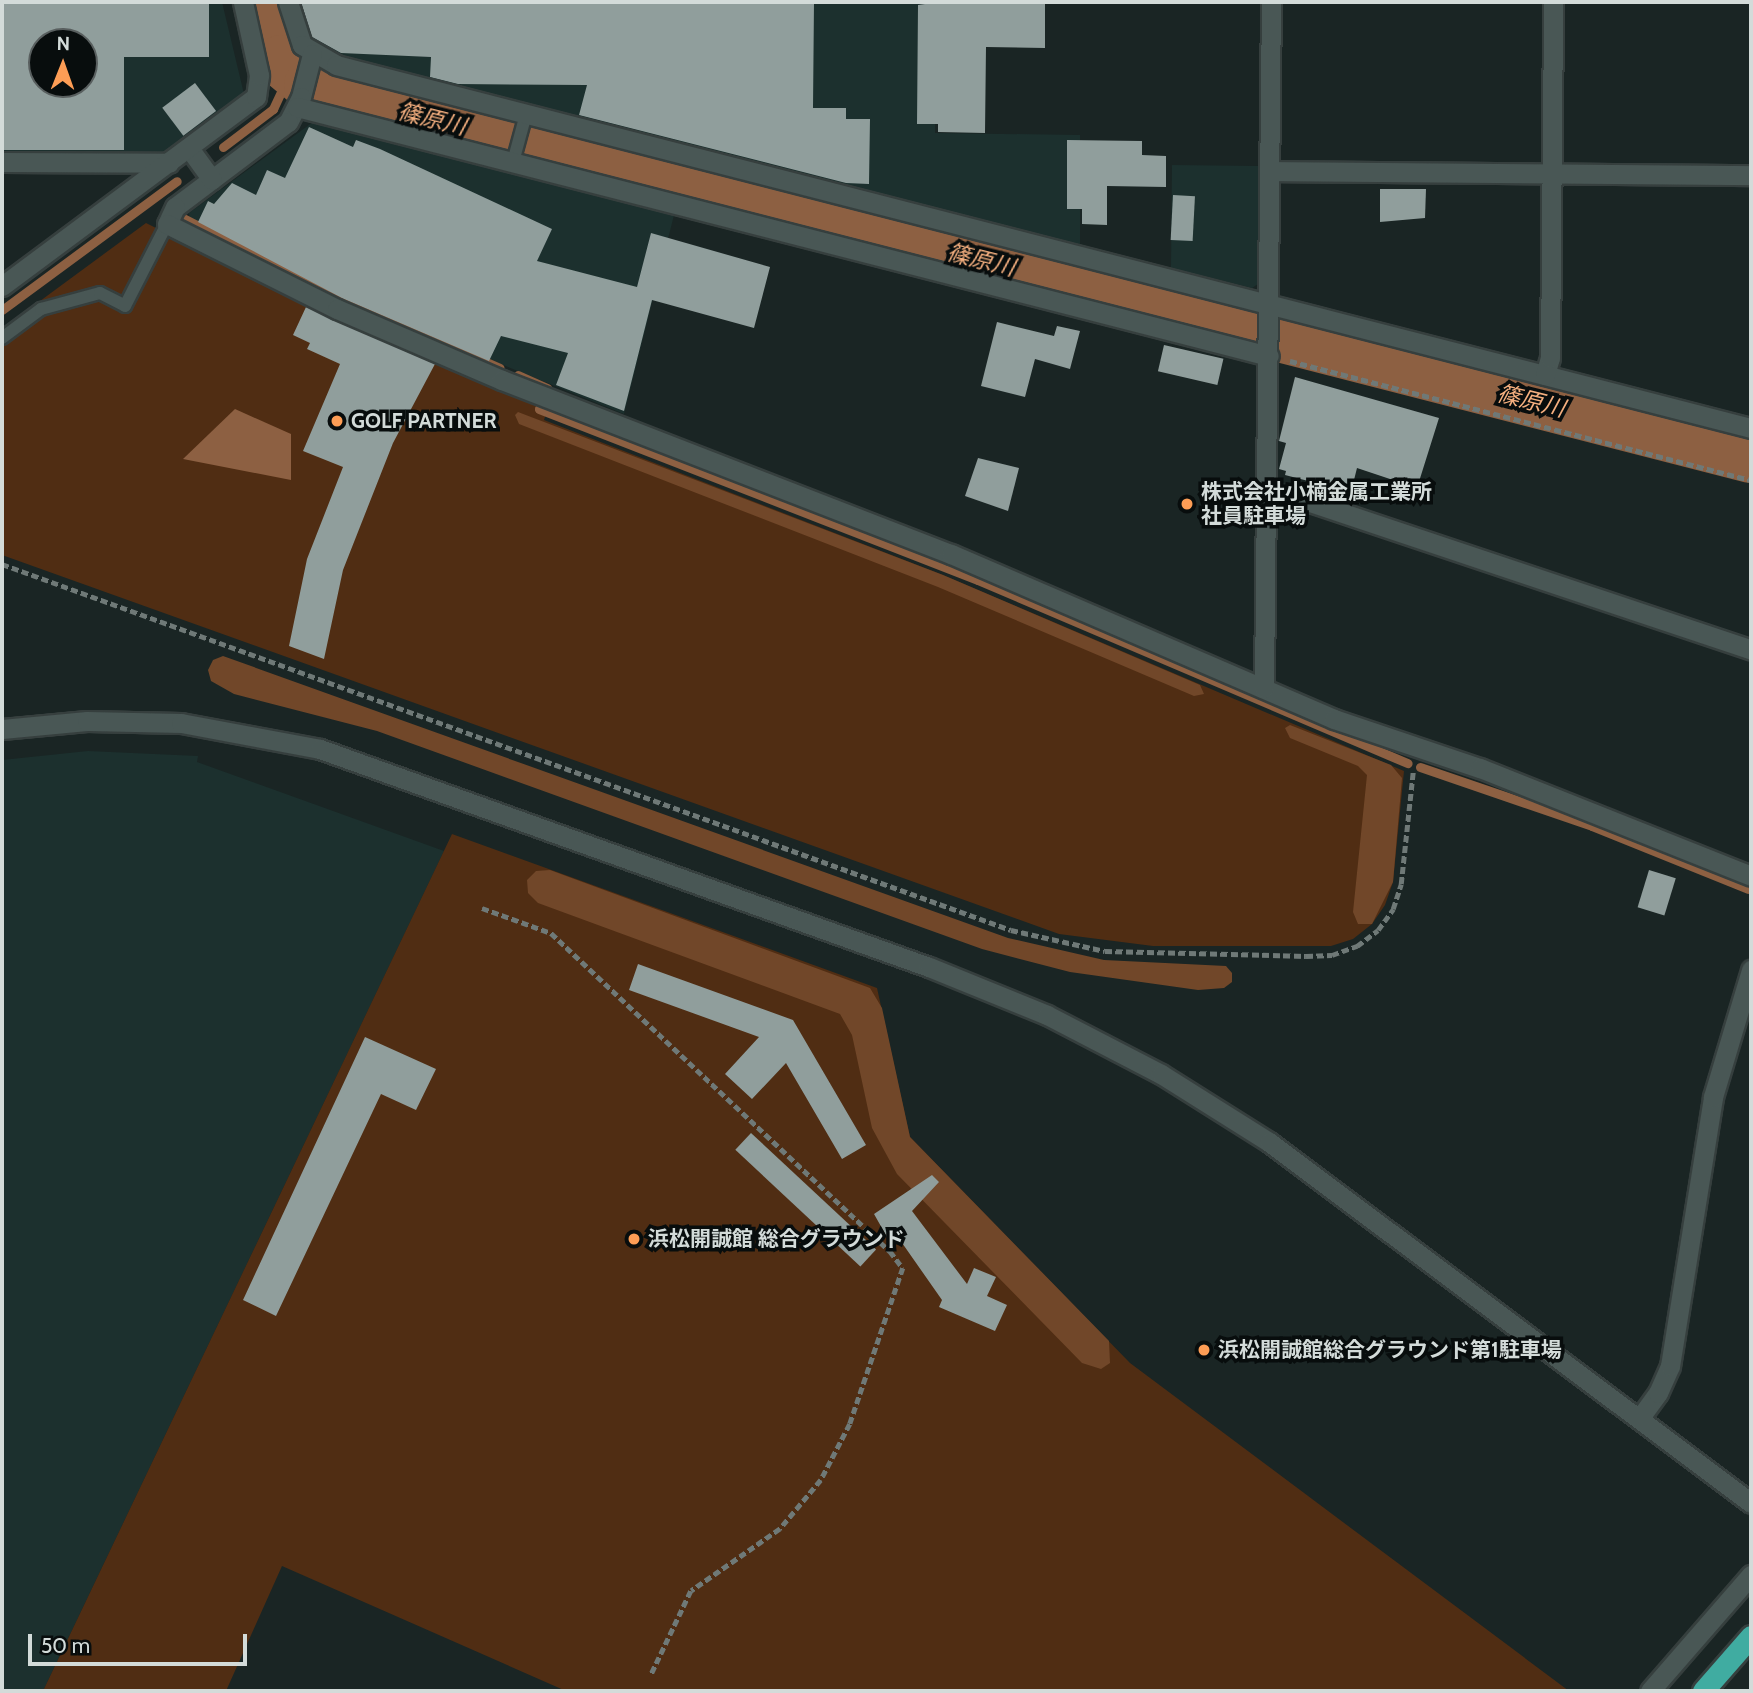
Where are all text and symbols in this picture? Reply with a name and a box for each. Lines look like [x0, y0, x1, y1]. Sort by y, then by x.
north arrow [28, 28, 98, 98]
text: N [56, 32, 70, 55]
water label: 篠原川 [395, 97, 469, 141]
water label: 篠原川 [944, 238, 1018, 282]
water label: 篠原川 [1494, 379, 1568, 423]
place label: GOLF PARTNER [351, 408, 497, 434]
marker: GOLF PARTNER [329, 413, 345, 429]
place label: 株式会社小楠金属工業所 社員駐車場 [1201, 479, 1432, 529]
marker: 株式会社小楠金属工業所 社員駐車場 [1179, 496, 1195, 512]
place label: 浜松開誠館 総合グラウンド [648, 1226, 905, 1252]
marker: 浜松開誠館 総合グラウンド [626, 1231, 642, 1247]
place label: 浜松開誠館総合グラウンド第1駐車場 [1218, 1337, 1562, 1363]
marker: 浜松開誠館総合グラウンド第1駐車場 [1196, 1342, 1212, 1358]
scale bar [32, 1620, 250, 1664]
text: 50 m [41, 1633, 90, 1658]

